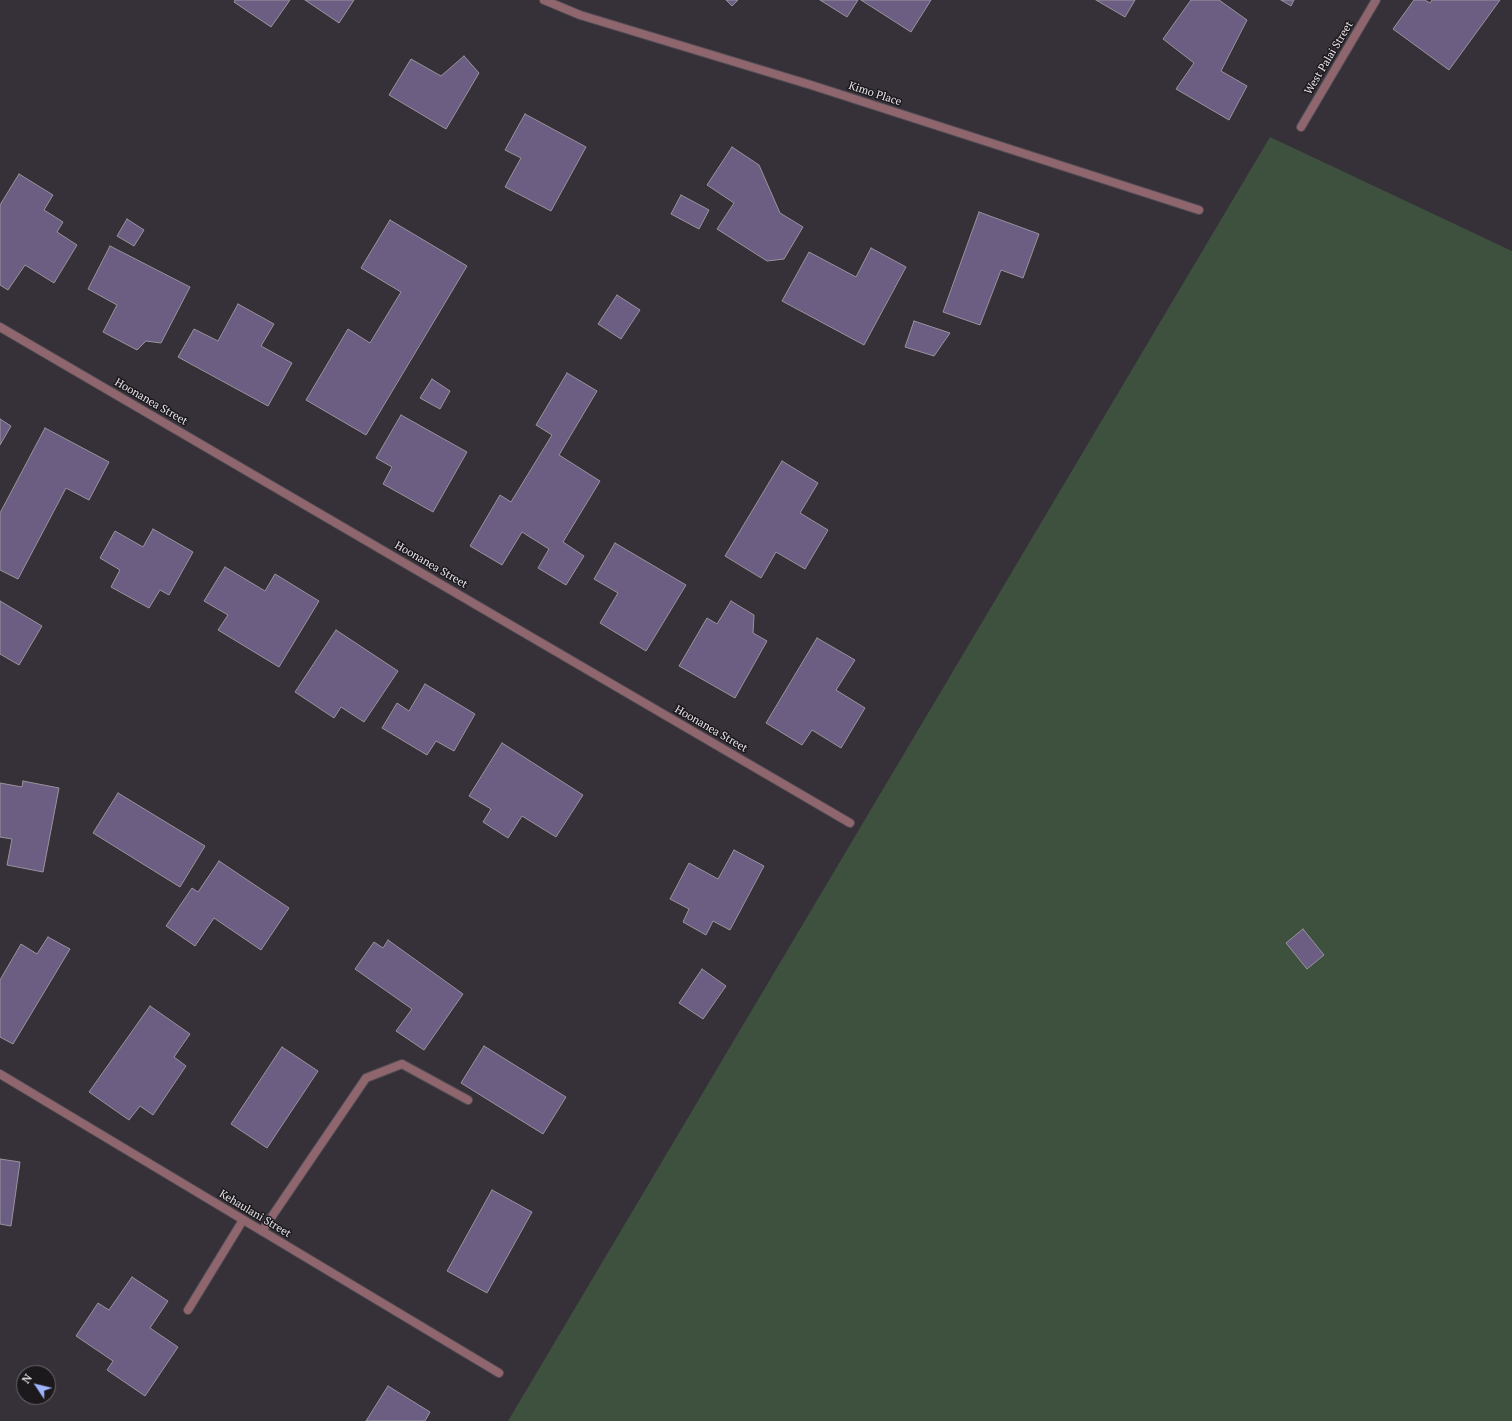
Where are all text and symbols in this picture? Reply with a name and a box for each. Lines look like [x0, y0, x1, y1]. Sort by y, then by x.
street label: West Palai Street [1302, 19, 1356, 97]
street label: Kimo Place [847, 79, 903, 109]
street label: Hoonanea Street [112, 376, 190, 428]
street label: Hoonanea Street [392, 539, 470, 591]
street label: Hoonanea Street [672, 703, 750, 755]
street label: Kehaulani Street [217, 1187, 293, 1241]
north arrow [16, 1365, 56, 1405]
text: N [19, 1371, 35, 1386]

